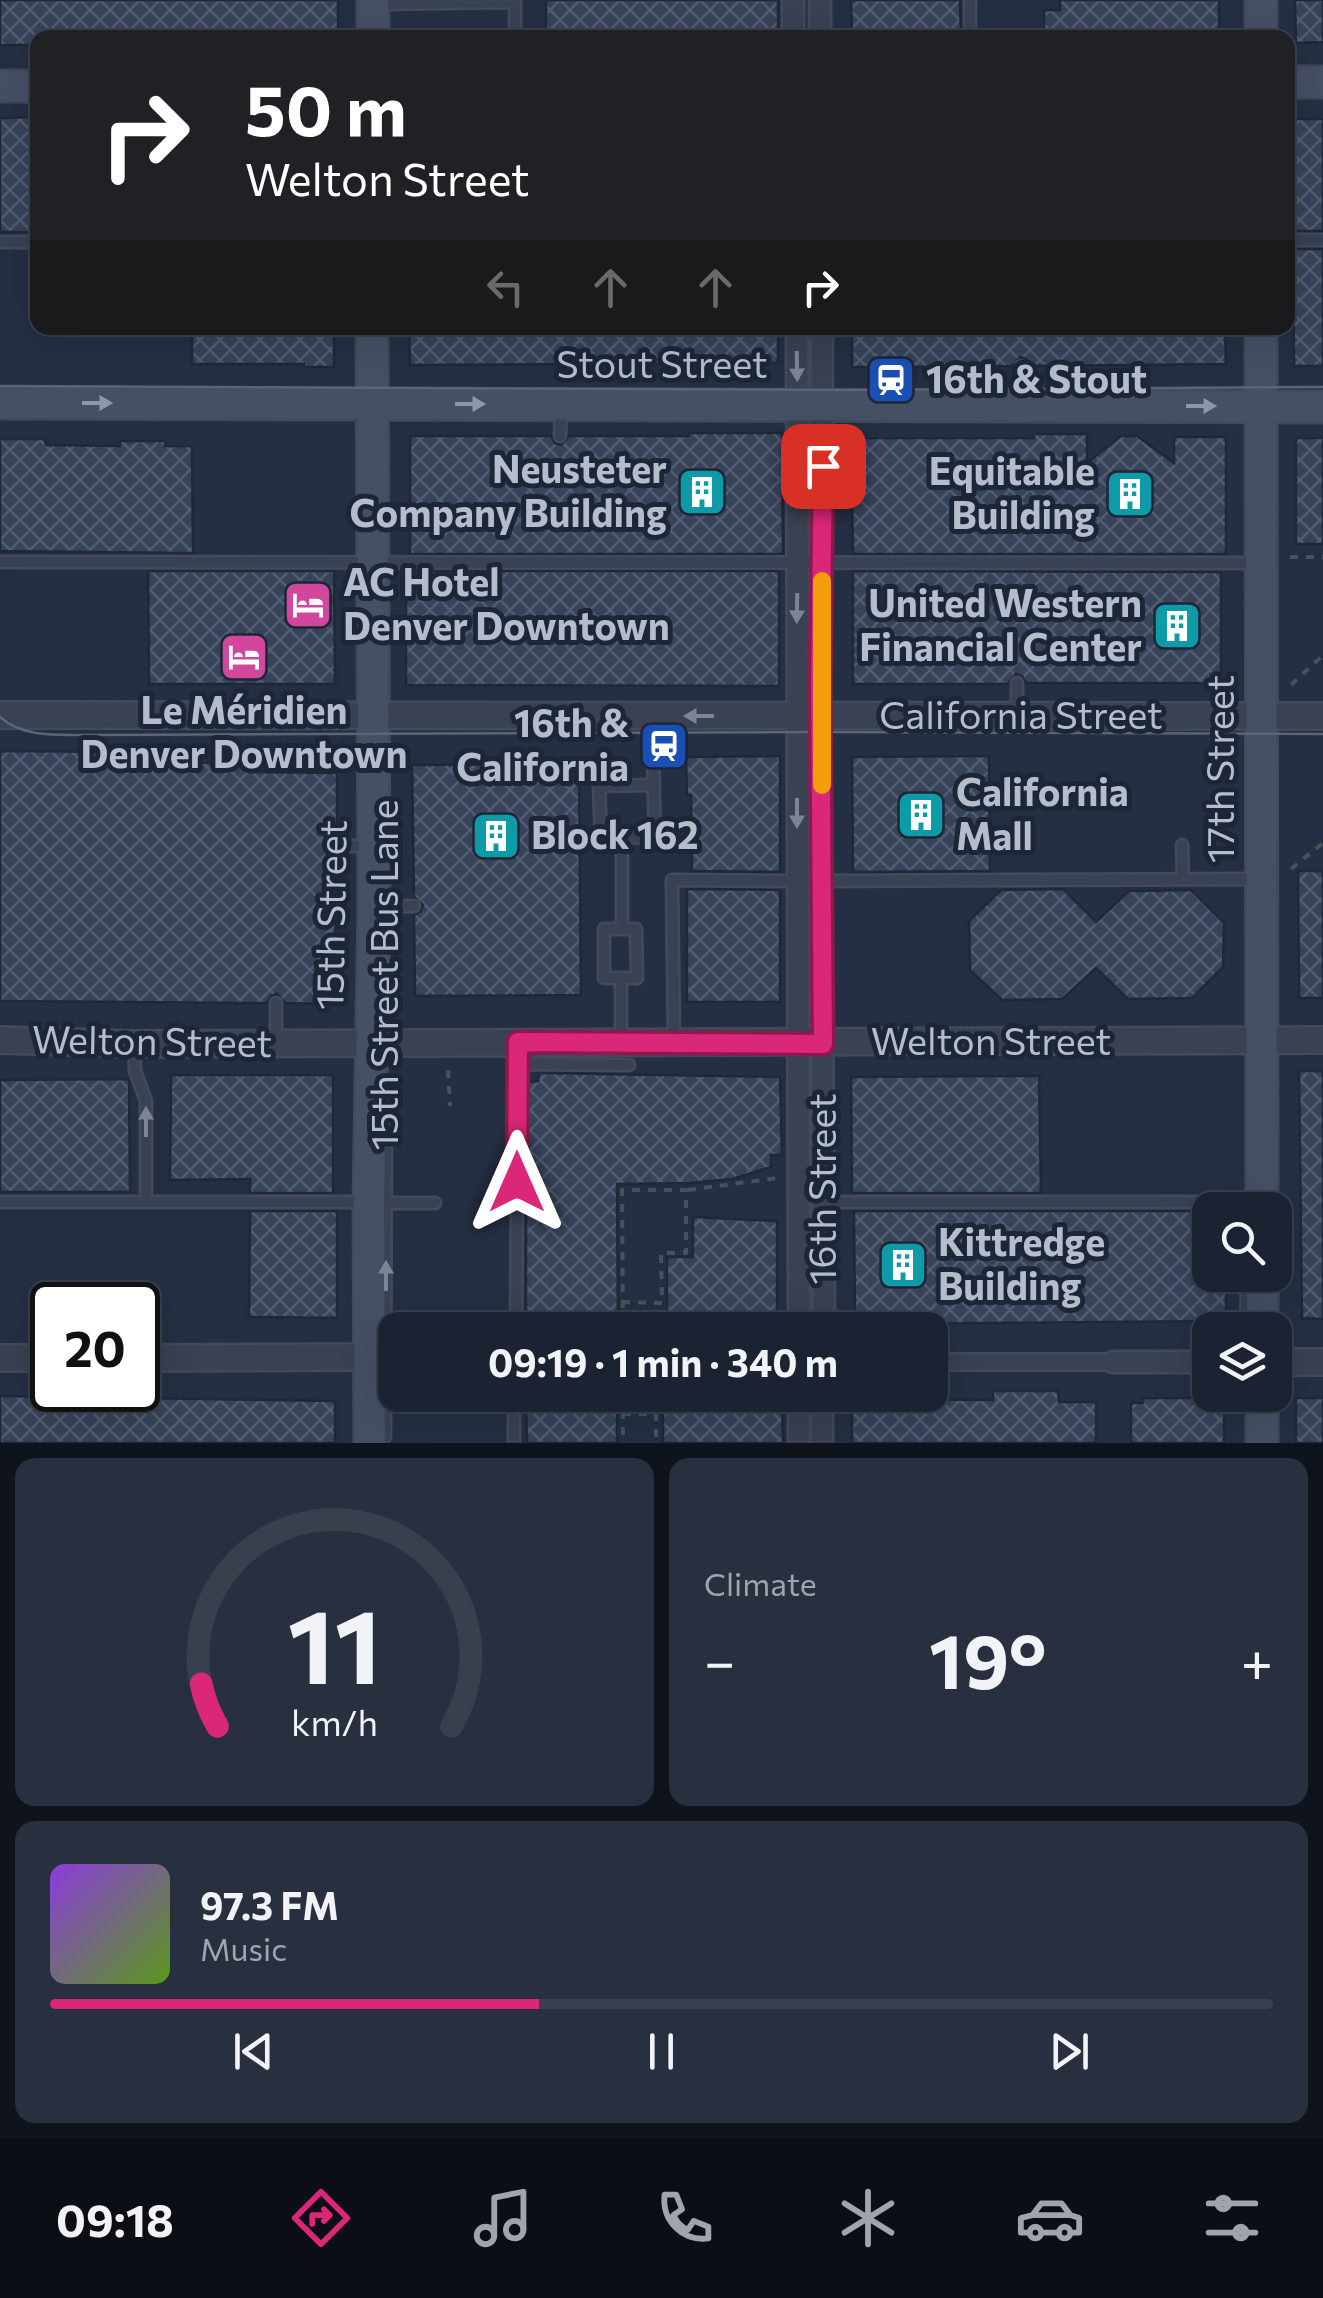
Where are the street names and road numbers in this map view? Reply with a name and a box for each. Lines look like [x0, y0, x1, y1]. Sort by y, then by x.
street label: Stout Street [556, 339, 768, 386]
street label: 17th Street [1195, 675, 1242, 863]
street label: California Street [879, 690, 1163, 737]
street label: 15th Street Bus Lane [359, 799, 406, 1151]
street label: 15th Street [304, 819, 355, 1010]
street label: Welton Street [32, 1014, 273, 1065]
street label: Welton Street [871, 1016, 1111, 1063]
street label: 16th Street [797, 1093, 844, 1285]

